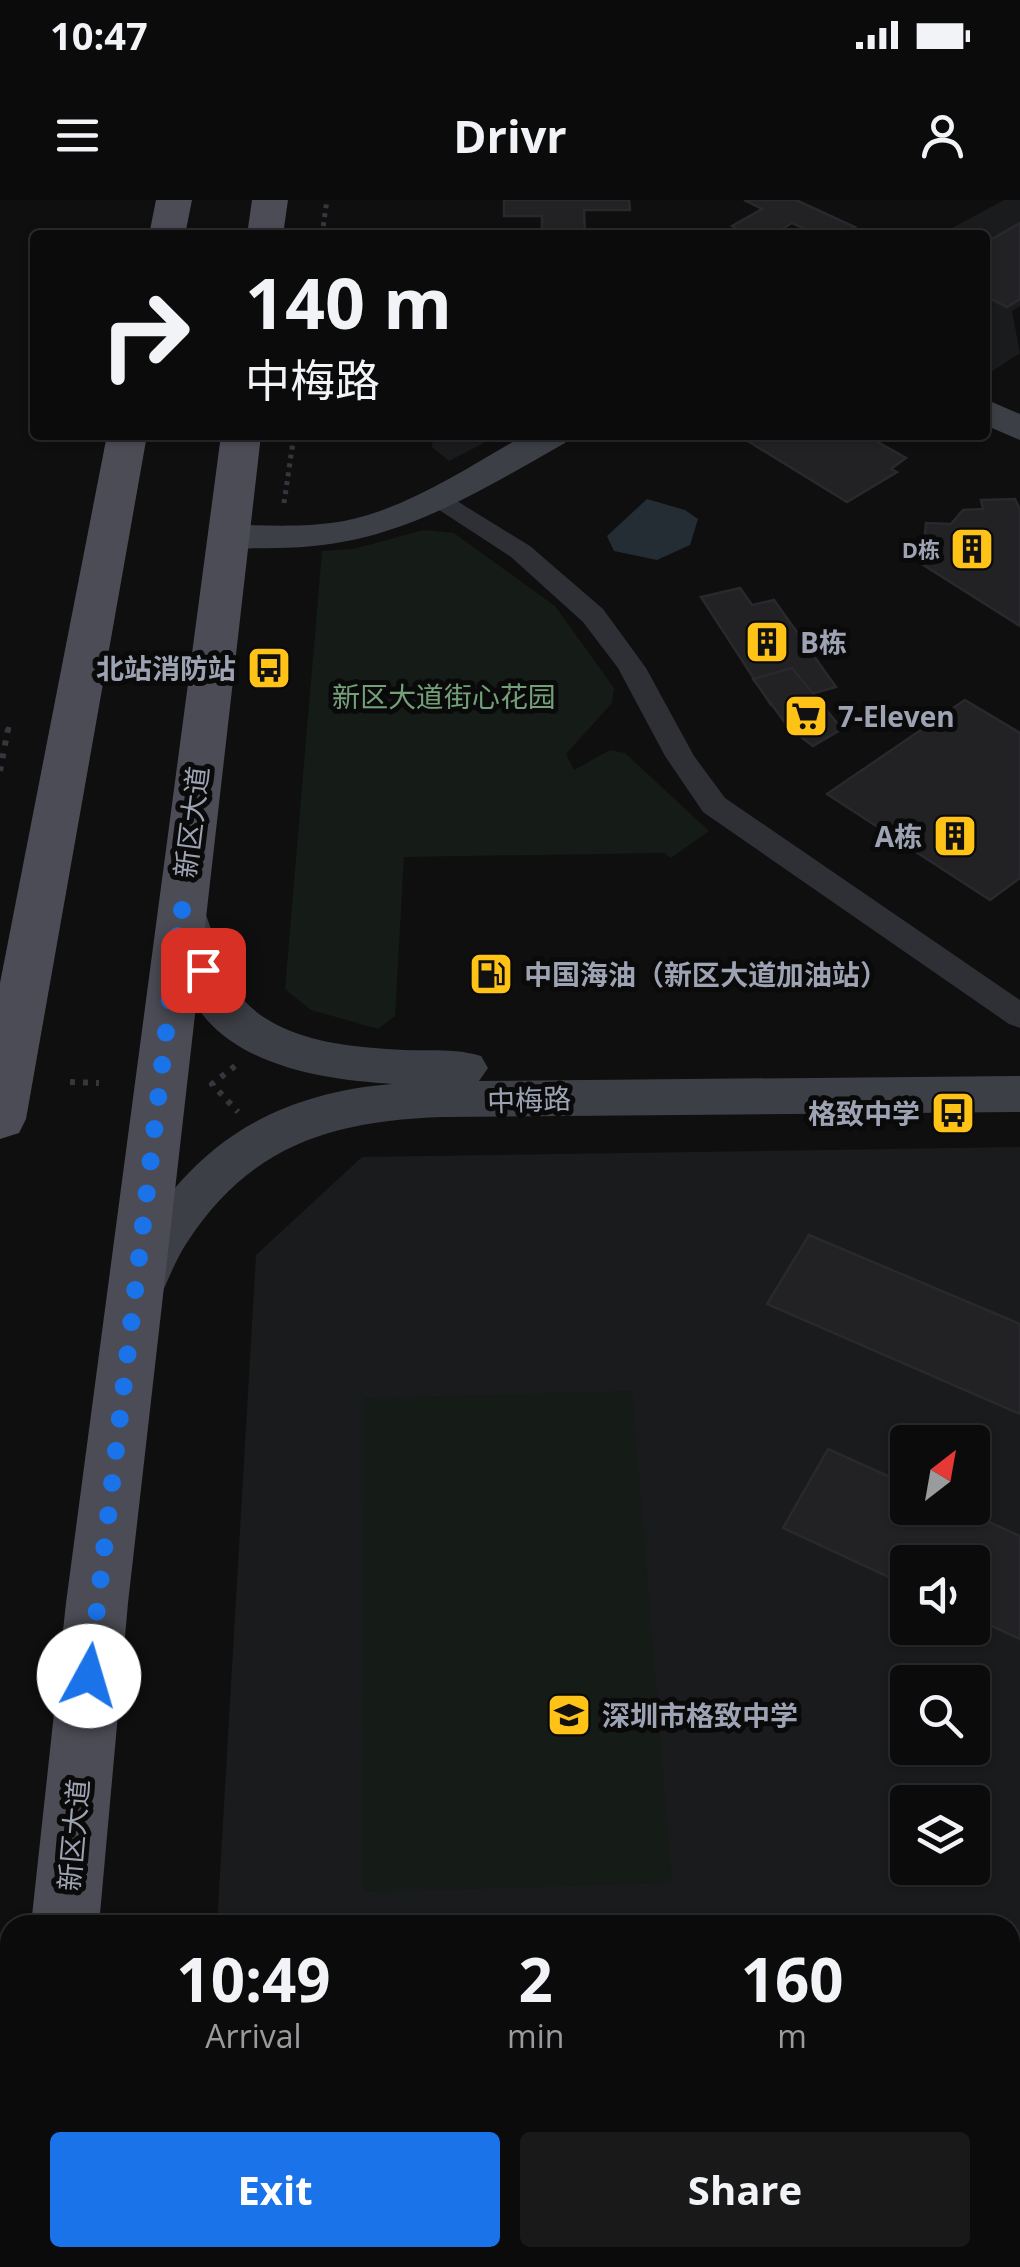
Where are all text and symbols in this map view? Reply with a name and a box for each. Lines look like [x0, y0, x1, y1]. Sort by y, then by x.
text: 10:47 [50, 9, 148, 61]
text: Drivr [453, 105, 567, 166]
icon: menu [50, 108, 105, 163]
icon: person [915, 108, 970, 163]
text: 140 m [245, 254, 452, 350]
icon: right [80, 270, 210, 400]
text: 中梅路 [245, 349, 380, 410]
building icon: D栋 [949, 526, 995, 572]
place label: D栋 [902, 534, 940, 564]
building icon: B栋 [744, 619, 790, 665]
place label: B栋 [800, 623, 847, 661]
bus stop icon: 北站消防站 [246, 645, 292, 691]
place label: 北站消防站 [96, 649, 236, 687]
park label: 新区大道街心花园 [332, 677, 556, 715]
supermarket icon: 7-Eleven [783, 693, 829, 739]
place label: 7-Eleven [838, 697, 955, 735]
street label: 新区大道 [165, 764, 217, 880]
building icon: A栋 [932, 813, 978, 859]
place label: A栋 [875, 817, 922, 855]
pin [161, 928, 246, 1013]
icon: arrive [176, 943, 231, 998]
fuel station icon: 中国海油（新区大道加油站） [468, 951, 514, 997]
place label: 中国海油（新区大道加油站） [524, 955, 888, 993]
street label: 中梅路 [486, 1079, 572, 1119]
bus stop icon: 格致中学 [930, 1090, 976, 1136]
place label: 格致中学 [808, 1094, 920, 1132]
north arrow [890, 1425, 990, 1525]
map controls [890, 1425, 990, 1885]
button: sound [890, 1545, 990, 1645]
position arrow [37, 1624, 141, 1728]
button: search [890, 1665, 990, 1765]
school or university icon: 深圳市格致中学 [546, 1692, 592, 1738]
place label: 深圳市格致中学 [602, 1696, 798, 1734]
street label: 新区大道 [49, 1778, 97, 1892]
button: layers [890, 1785, 990, 1885]
text: 10:49 [176, 1938, 331, 2020]
text: 2 [519, 1938, 553, 2020]
text: 160 [741, 1938, 844, 2020]
text: Arrival [205, 2014, 302, 2057]
text: min [507, 2014, 564, 2057]
text: m [777, 2014, 807, 2057]
button: Exit [50, 2132, 500, 2247]
button: Share [520, 2132, 970, 2247]

